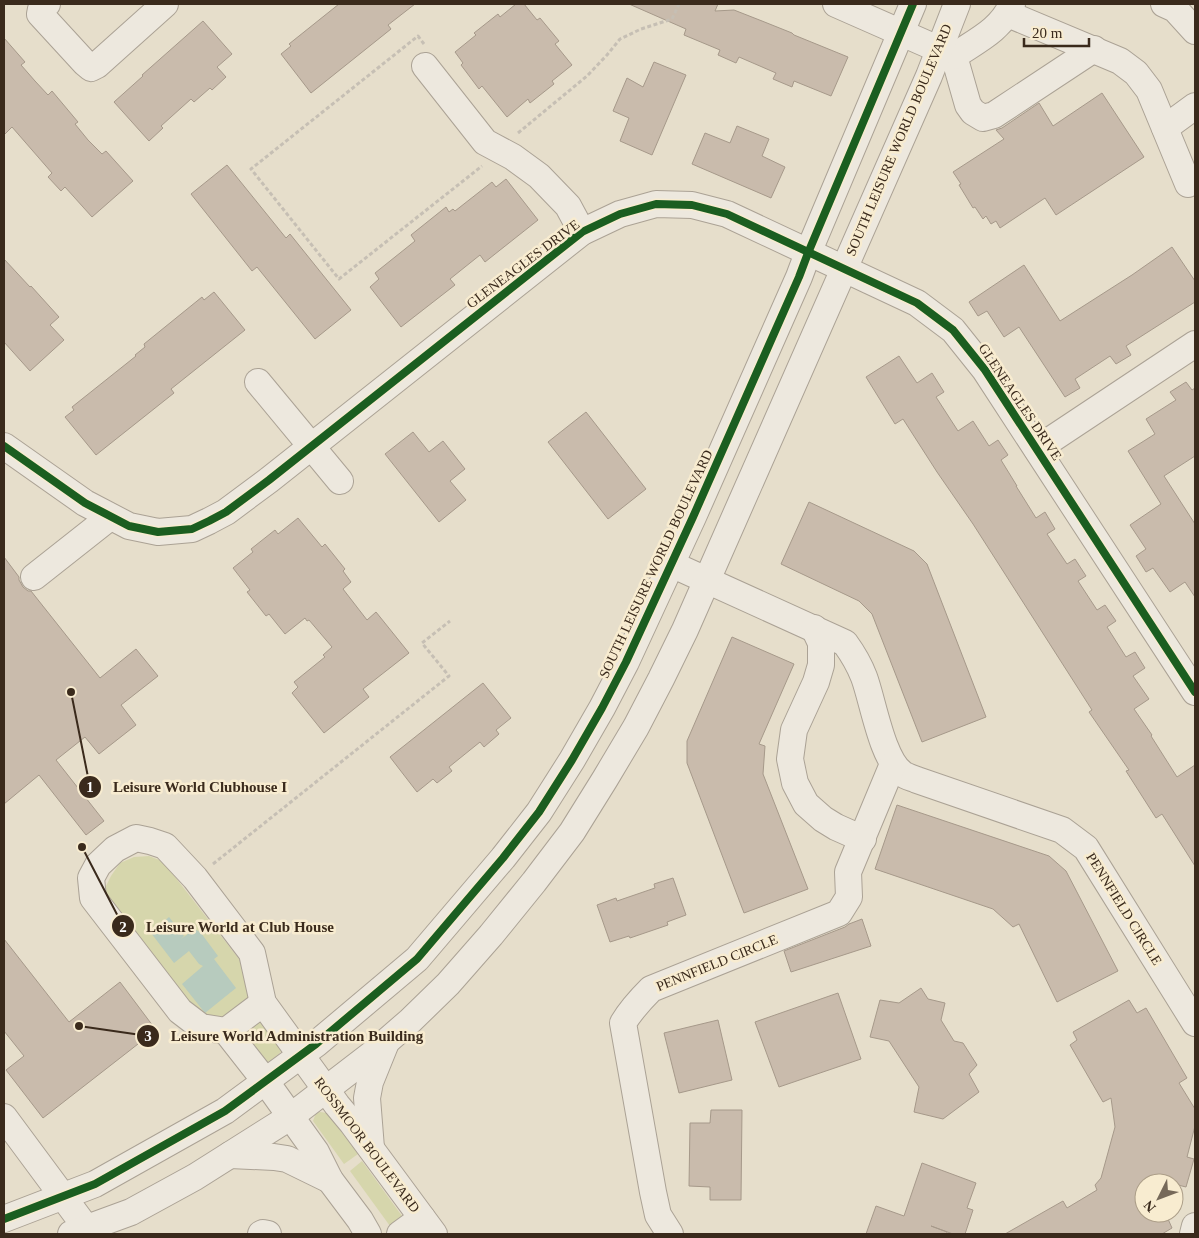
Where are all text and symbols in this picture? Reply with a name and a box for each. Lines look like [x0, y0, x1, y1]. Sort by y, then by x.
scale bar [1024, 15, 1089, 47]
street label: SOUTH LEISURE WORLD BOULEVARD [843, 22, 955, 258]
text: 20 m [1032, 25, 1063, 41]
street label: GLENEAGLES DRIVE [464, 217, 582, 311]
street label: GLENEAGLES DRIVE [975, 341, 1065, 463]
street label: SOUTH LEISURE WORLD BOULEVARD [596, 447, 716, 681]
callout: Leisure World Clubhouse I [77, 772, 297, 802]
text: 1 [86, 779, 94, 795]
text: Leisure World Clubhouse I [113, 779, 287, 795]
street label: PENNFIELD CIRCLE [1083, 850, 1165, 968]
callout: Leisure World at Club House [111, 911, 344, 941]
text: 2 [119, 919, 127, 935]
text: Leisure World at Club House [146, 919, 334, 935]
street label: PENNFIELD CIRCLE [654, 932, 780, 994]
callout: Leisure World Administration Building [136, 1021, 434, 1051]
text: 3 [144, 1028, 152, 1044]
text: Leisure World Administration Building [171, 1028, 424, 1044]
street label: ROSSMOOR BOULEVARD [311, 1075, 423, 1215]
north arrow [1134, 1173, 1184, 1223]
text: N [1141, 1198, 1159, 1215]

